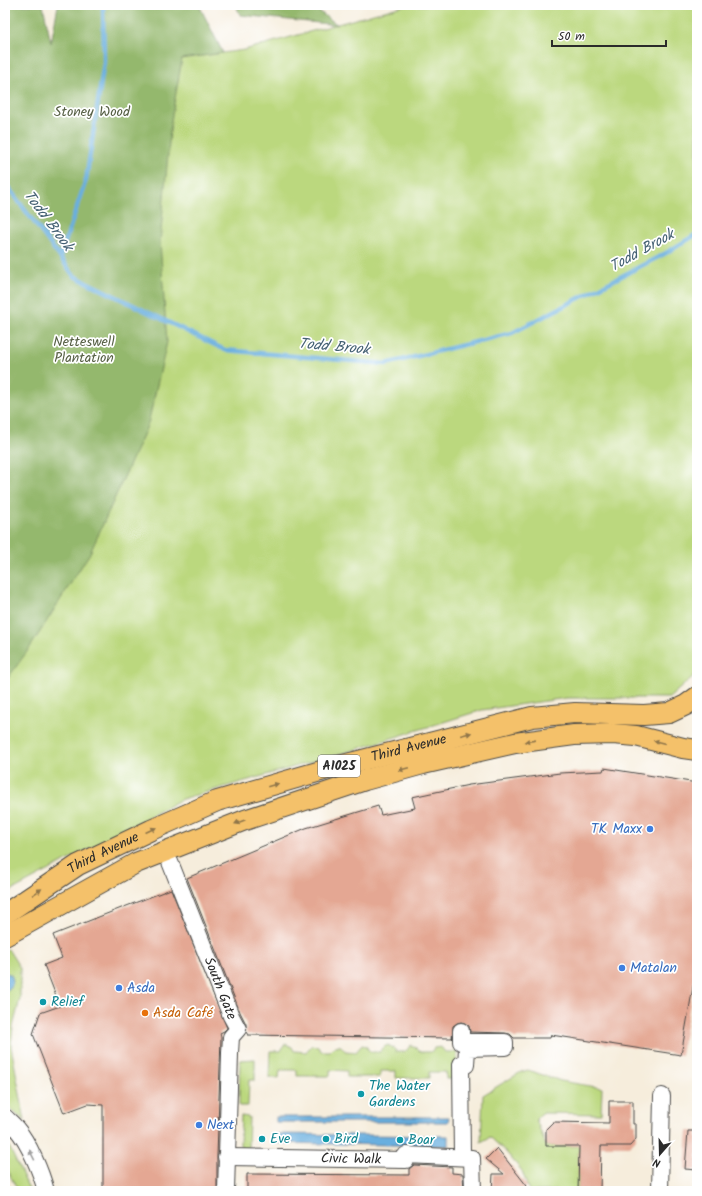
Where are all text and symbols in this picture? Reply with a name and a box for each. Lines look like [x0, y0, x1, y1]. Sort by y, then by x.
scale bar [552, 22, 666, 48]
text: 50 m [558, 27, 585, 46]
park label: Stoney Wood [54, 101, 131, 123]
water label: Todd Brook [17, 185, 80, 258]
water label: Todd Brook [605, 222, 681, 279]
park label: Netteswell Plantation [53, 331, 115, 369]
water label: Todd Brook [298, 332, 372, 362]
street label: Third Avenue [369, 728, 450, 768]
one-way arrow [460, 731, 472, 737]
one-way arrow [524, 738, 536, 744]
one-way arrow [653, 739, 665, 745]
road number: A1025 [318, 755, 360, 777]
one-way arrow [397, 767, 410, 773]
one-way arrow [267, 782, 279, 788]
place label: TK Maxx [591, 818, 643, 840]
one-way arrow [233, 819, 245, 825]
marker: TK Maxx [645, 824, 655, 834]
street label: Third Avenue [63, 826, 143, 880]
one-way arrow [145, 827, 157, 833]
one-way arrow [32, 888, 42, 896]
street label: South Gate [198, 954, 243, 1025]
place label: Matalan [630, 957, 677, 979]
marker: Matalan [617, 963, 627, 973]
place label: Asda [127, 977, 155, 999]
marker: Asda [114, 983, 124, 993]
place label: Relief [51, 991, 86, 1013]
marker: Relief [38, 997, 48, 1007]
place label: Asda Café [153, 1002, 214, 1024]
marker: Asda Café [140, 1008, 150, 1018]
place label: The Water Gardens [369, 1075, 431, 1113]
marker: The Water Gardens [356, 1089, 366, 1099]
place label: Next [207, 1114, 235, 1136]
marker: Next [194, 1120, 204, 1130]
place label: Eve [270, 1128, 291, 1150]
place label: Bird [334, 1128, 359, 1150]
place label: Boar [408, 1129, 436, 1151]
marker: Eve [257, 1134, 267, 1144]
marker: Bird [321, 1134, 331, 1144]
north arrow [640, 1134, 680, 1174]
marker: Boar [395, 1135, 405, 1145]
street label: Civic Walk [321, 1148, 382, 1171]
one-way arrow [29, 1149, 35, 1161]
text: N [651, 1153, 663, 1172]

